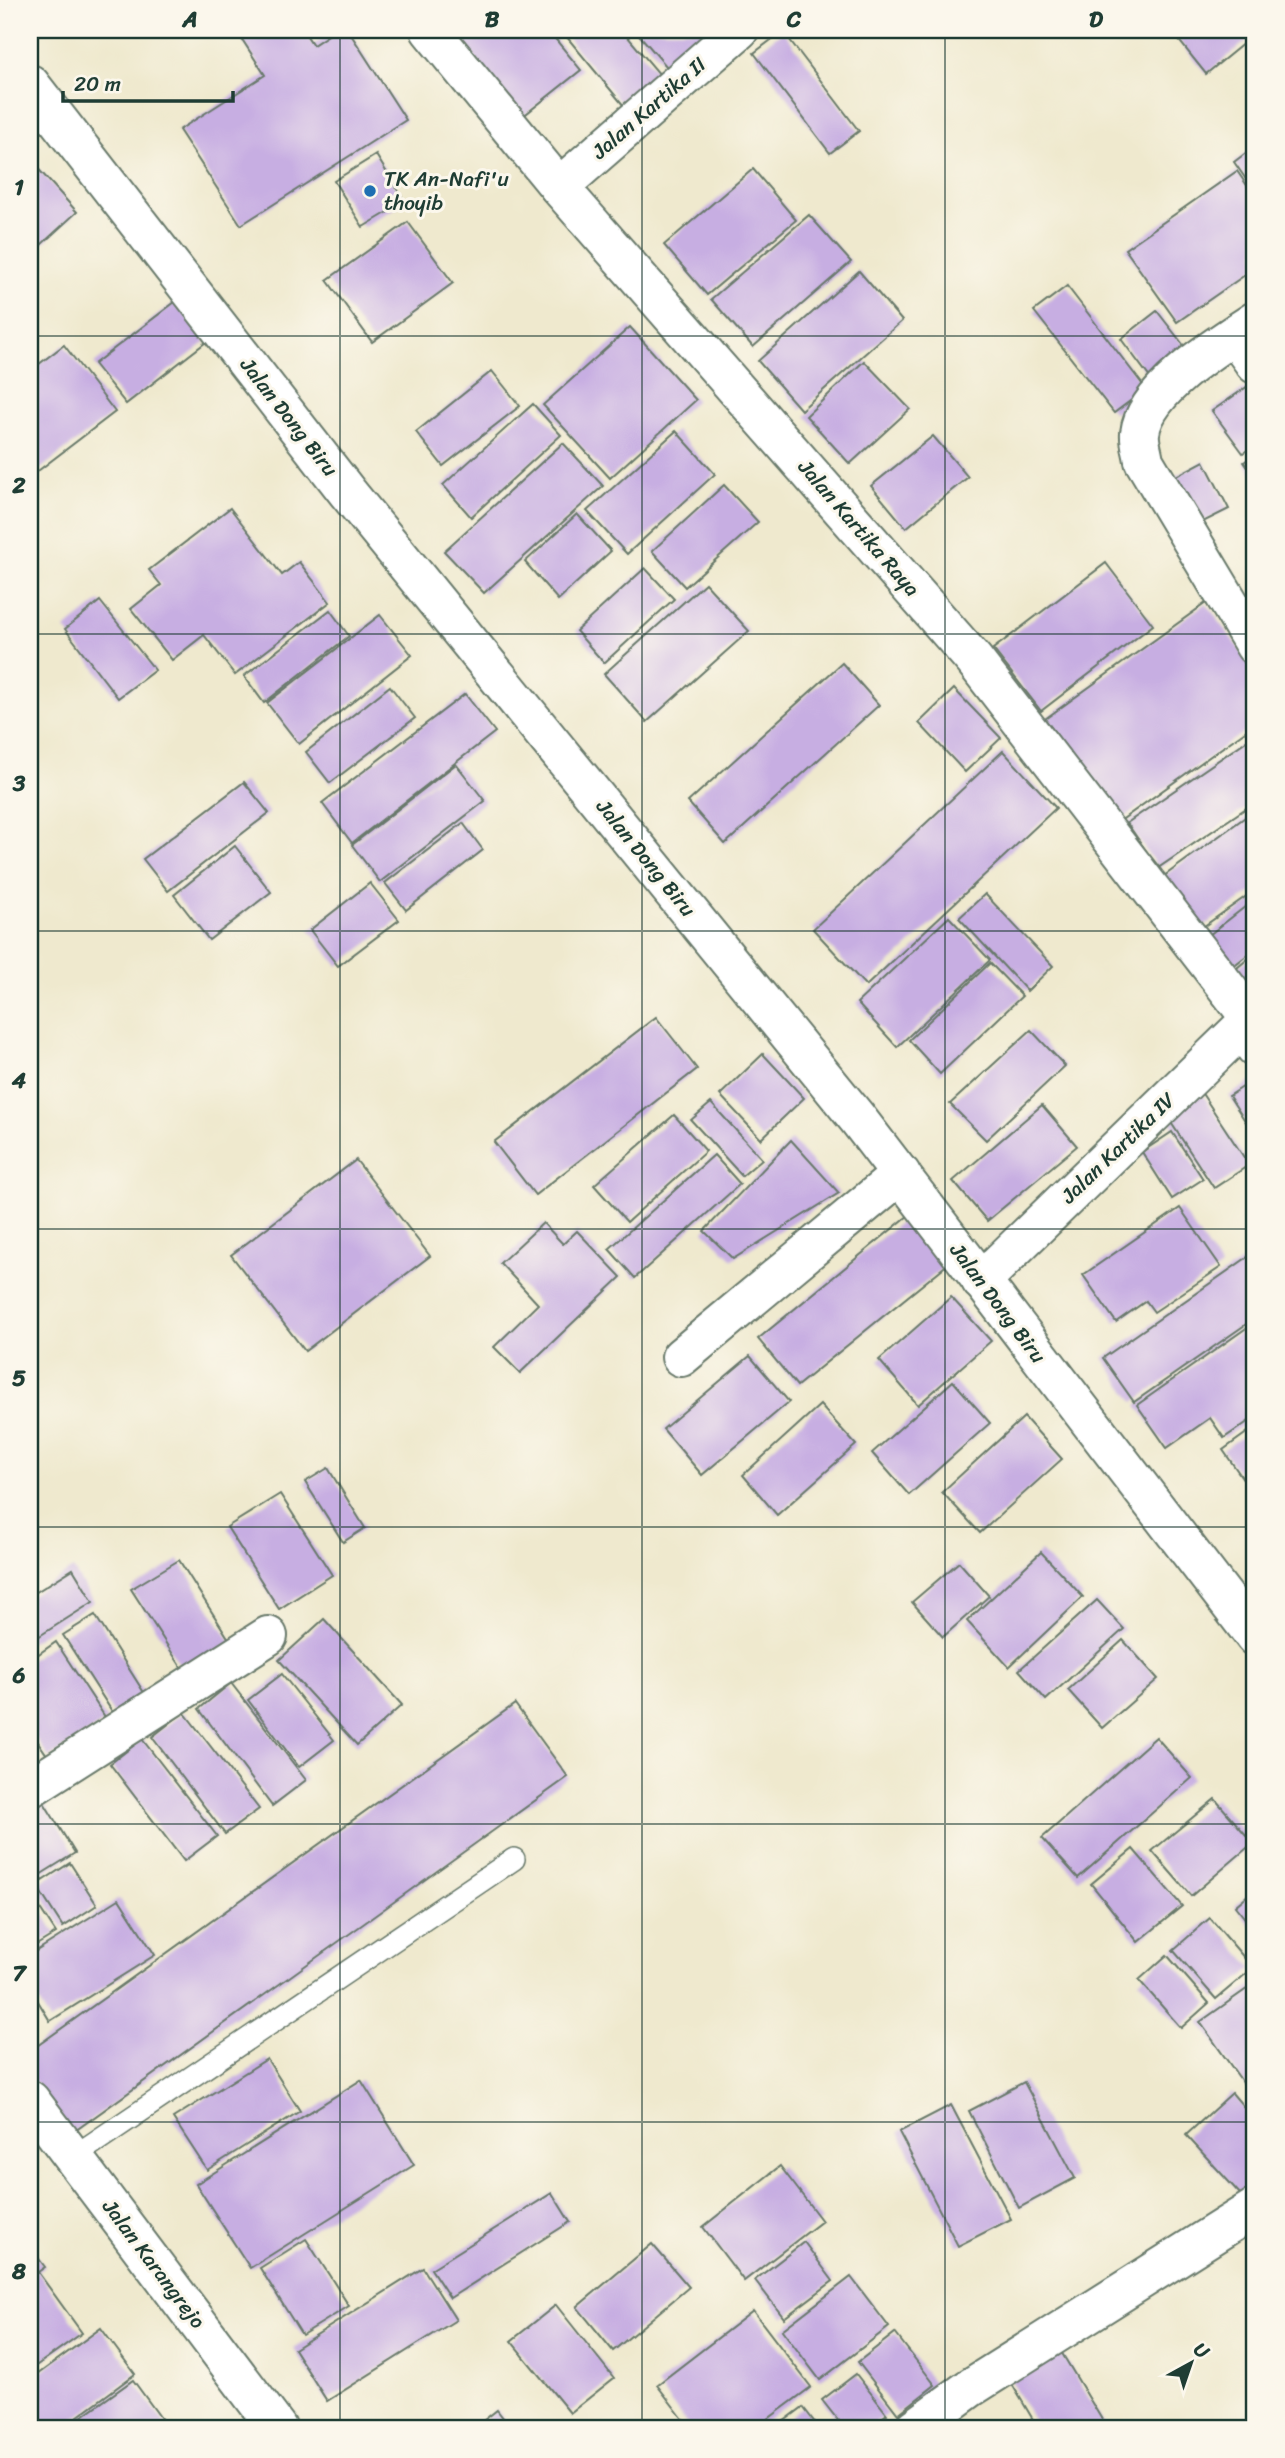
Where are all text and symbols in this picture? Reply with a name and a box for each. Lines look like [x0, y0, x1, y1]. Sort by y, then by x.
text: A [181, 0, 198, 40]
text: B [485, 0, 500, 40]
text: C [786, 0, 802, 40]
text: D [1089, 0, 1104, 40]
street label: Jalan Kartika II [582, 47, 716, 170]
scale bar [63, 60, 233, 104]
text: 20 m [74, 65, 121, 103]
place label: TK An-Nafi'u thoyib [384, 160, 509, 222]
text: 1 [14, 167, 24, 208]
marker: TK An-Nafi'u thoyib [362, 183, 378, 199]
street label: Jalan Dong Biru [229, 348, 349, 486]
street label: Jalan Kartika Raya [787, 450, 930, 606]
text: 2 [11, 465, 26, 506]
text: 3 [12, 763, 26, 804]
street label: Jalan Dong Biru [586, 790, 706, 926]
text: 4 [11, 1060, 27, 1101]
street label: Jalan Kartika IV [1051, 1082, 1185, 1214]
street label: Jalan Dong Biru [939, 1234, 1057, 1372]
text: 5 [12, 1358, 26, 1399]
text: 6 [11, 1655, 26, 1696]
text: 7 [12, 1953, 27, 1994]
street label: Jalan Karangrejo [92, 2190, 216, 2337]
text: 8 [11, 2251, 26, 2292]
north arrow [1156, 2328, 1226, 2398]
text: U [1186, 2334, 1218, 2368]

